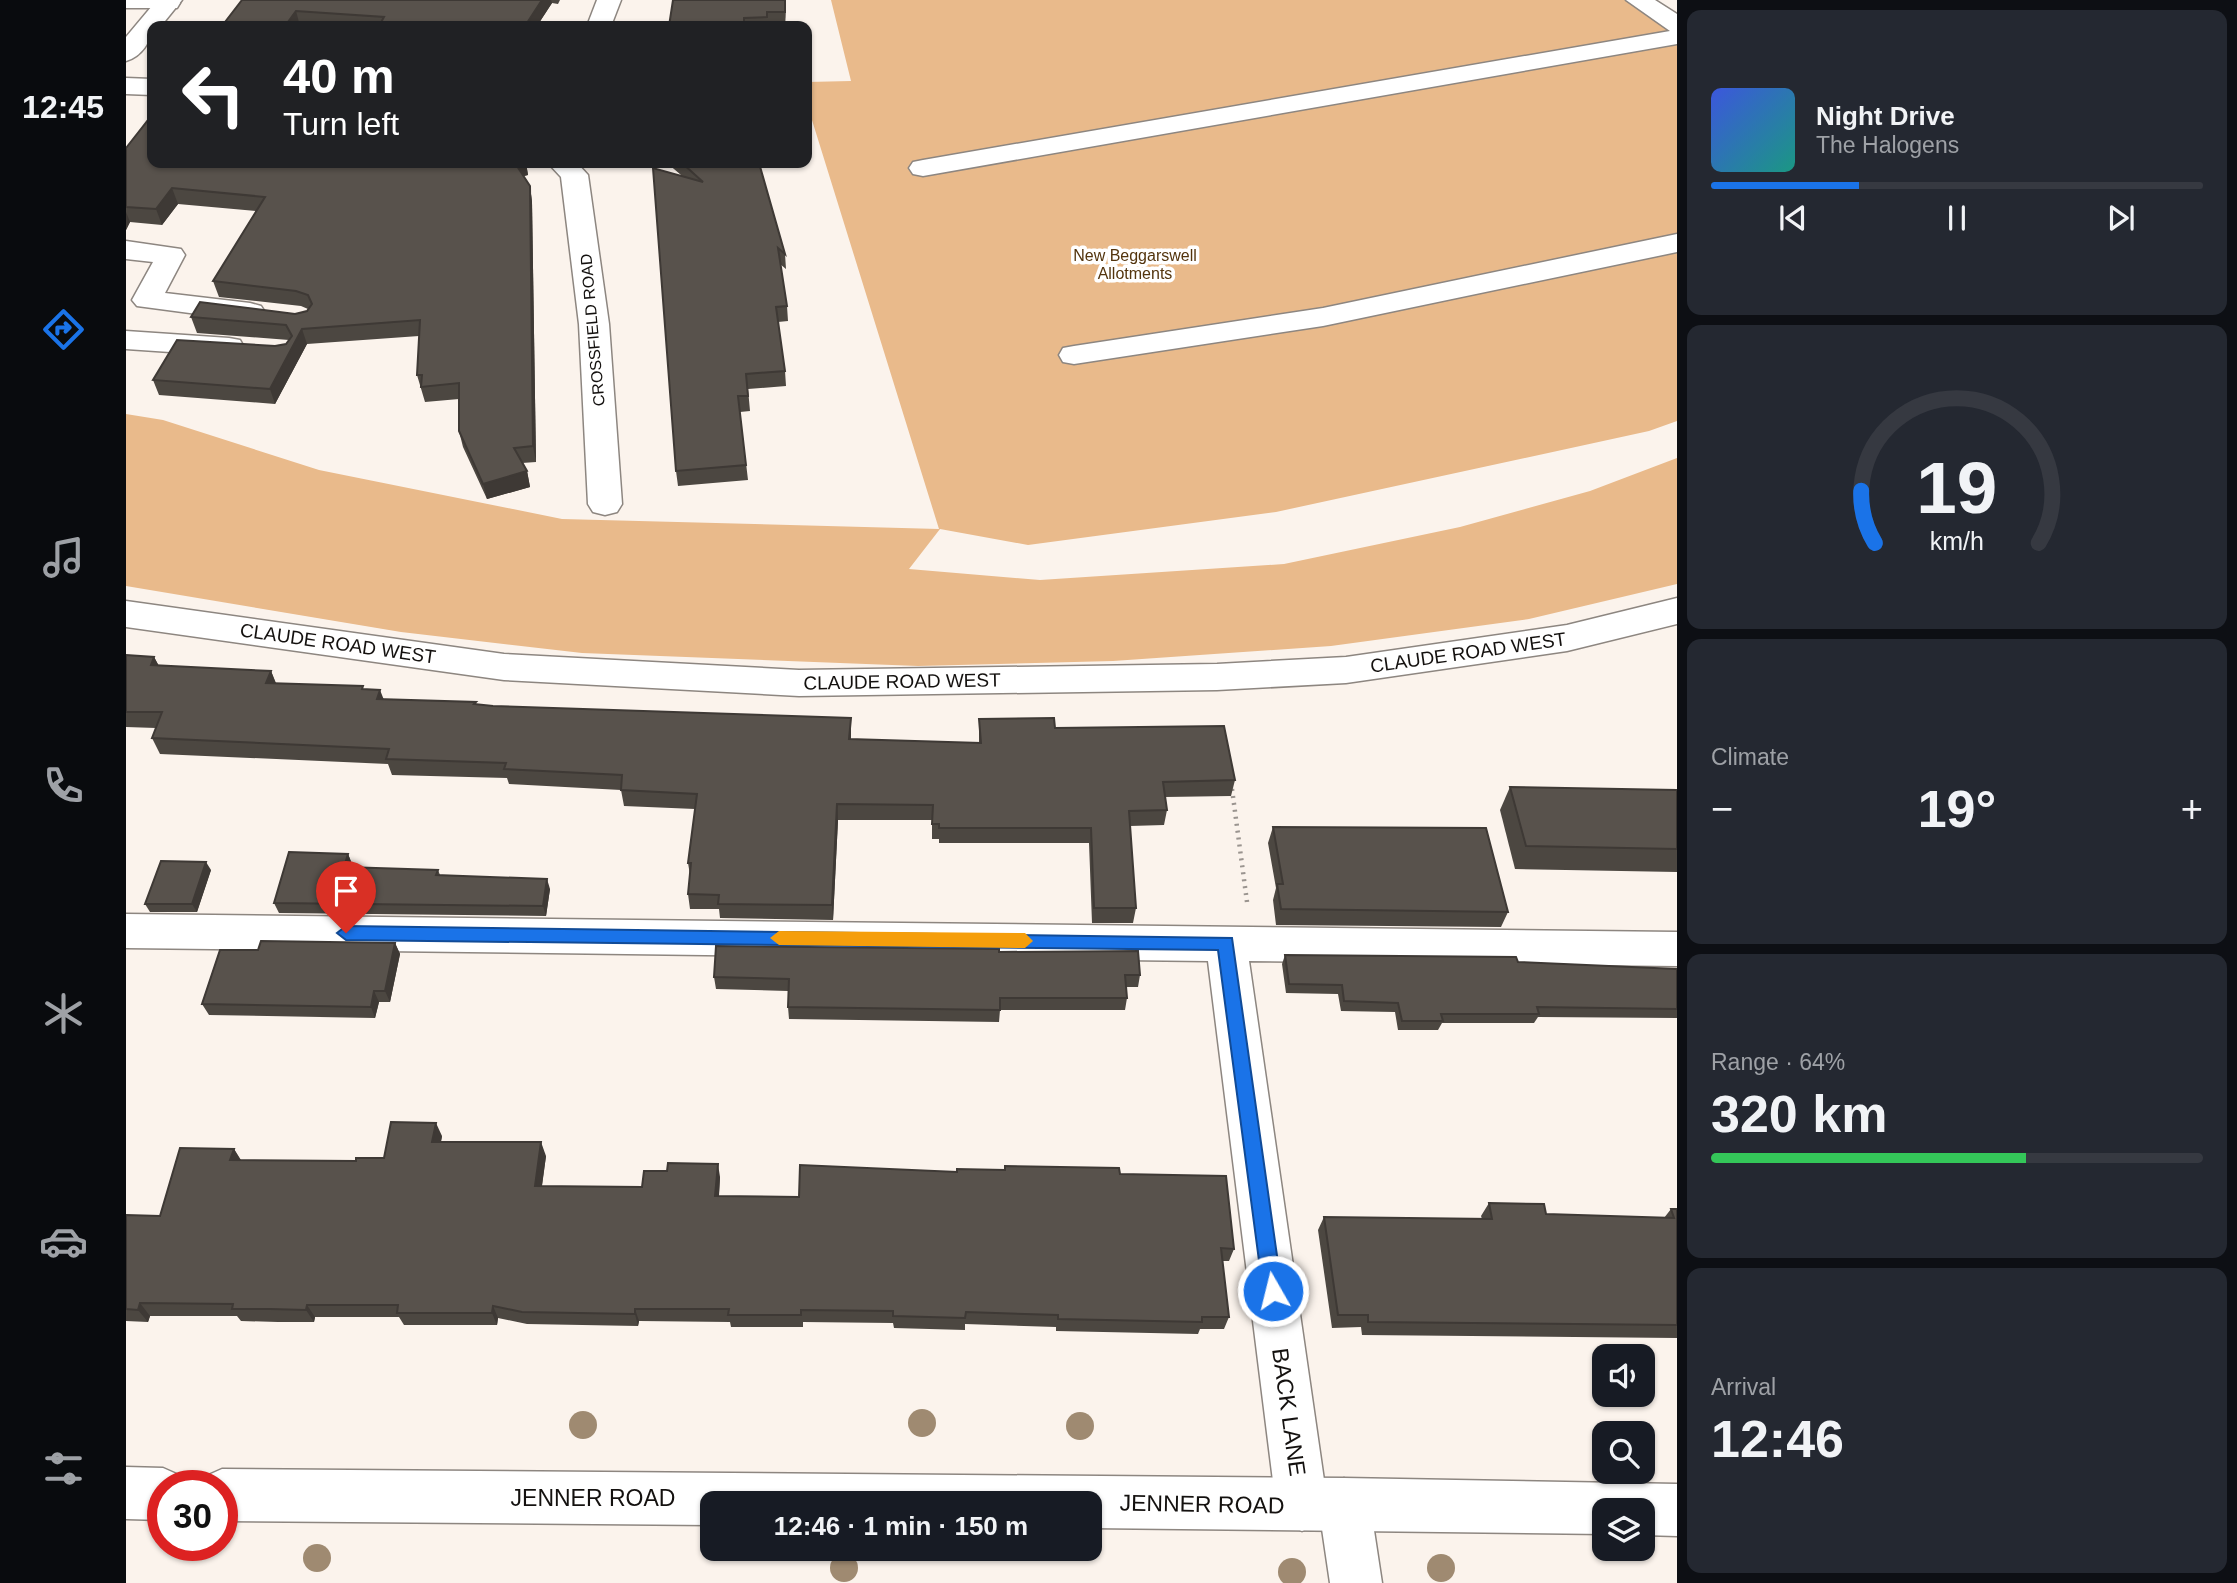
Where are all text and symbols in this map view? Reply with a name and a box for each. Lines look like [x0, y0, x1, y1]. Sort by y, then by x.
icon: left [168, 49, 259, 140]
text: 40 m [283, 49, 395, 103]
text: 12:45 [22, 89, 104, 125]
text: Night Drive [1816, 101, 1955, 131]
text: Turn left [283, 106, 399, 142]
text: The Halogens [1816, 132, 1959, 158]
icon: previous [1774, 199, 1812, 237]
icon: pause [1938, 199, 1976, 237]
icon: next [2102, 199, 2140, 237]
park label: New Beggarswell Allotments [1073, 247, 1197, 282]
street label: CROSSFIELD ROAD [577, 253, 608, 407]
icon: directions [39, 305, 88, 354]
text: 19 [1917, 447, 1997, 528]
text: km/h [1930, 527, 1984, 555]
icon: music [39, 533, 88, 582]
street label: CLAUDE ROAD WEST [239, 619, 438, 668]
street label: CLAUDE ROAD WEST [1369, 628, 1568, 677]
street label: CLAUDE ROAD WEST [803, 669, 1001, 694]
text: Climate [1711, 744, 1789, 770]
icon: phone [39, 761, 88, 810]
text: 19° [1918, 780, 1996, 838]
text: − [1711, 788, 1733, 830]
text: + [2181, 788, 2203, 830]
pin [316, 861, 376, 933]
icon: arrive [327, 872, 365, 910]
icon: climate [39, 989, 88, 1038]
text: Range · 64% [1711, 1049, 1845, 1075]
text: 320 km [1711, 1085, 1887, 1143]
icon: car [39, 1217, 88, 1266]
position arrow [1236, 1254, 1310, 1328]
map controls [1592, 1344, 1655, 1561]
button: sound [1592, 1344, 1655, 1407]
street label: BACK LANE [1267, 1346, 1311, 1478]
text: Arrival [1711, 1374, 1776, 1400]
text: 12:46 [1711, 1410, 1844, 1468]
button: search [1592, 1421, 1655, 1484]
icon: filters [39, 1444, 88, 1493]
speed limit sign: 30 [147, 1470, 238, 1561]
street label: JENNER ROAD [511, 1485, 675, 1511]
street label: JENNER ROAD [1119, 1490, 1285, 1518]
button: layers [1592, 1498, 1655, 1561]
text: 12:46 · 1 min · 150 m [774, 1511, 1028, 1541]

